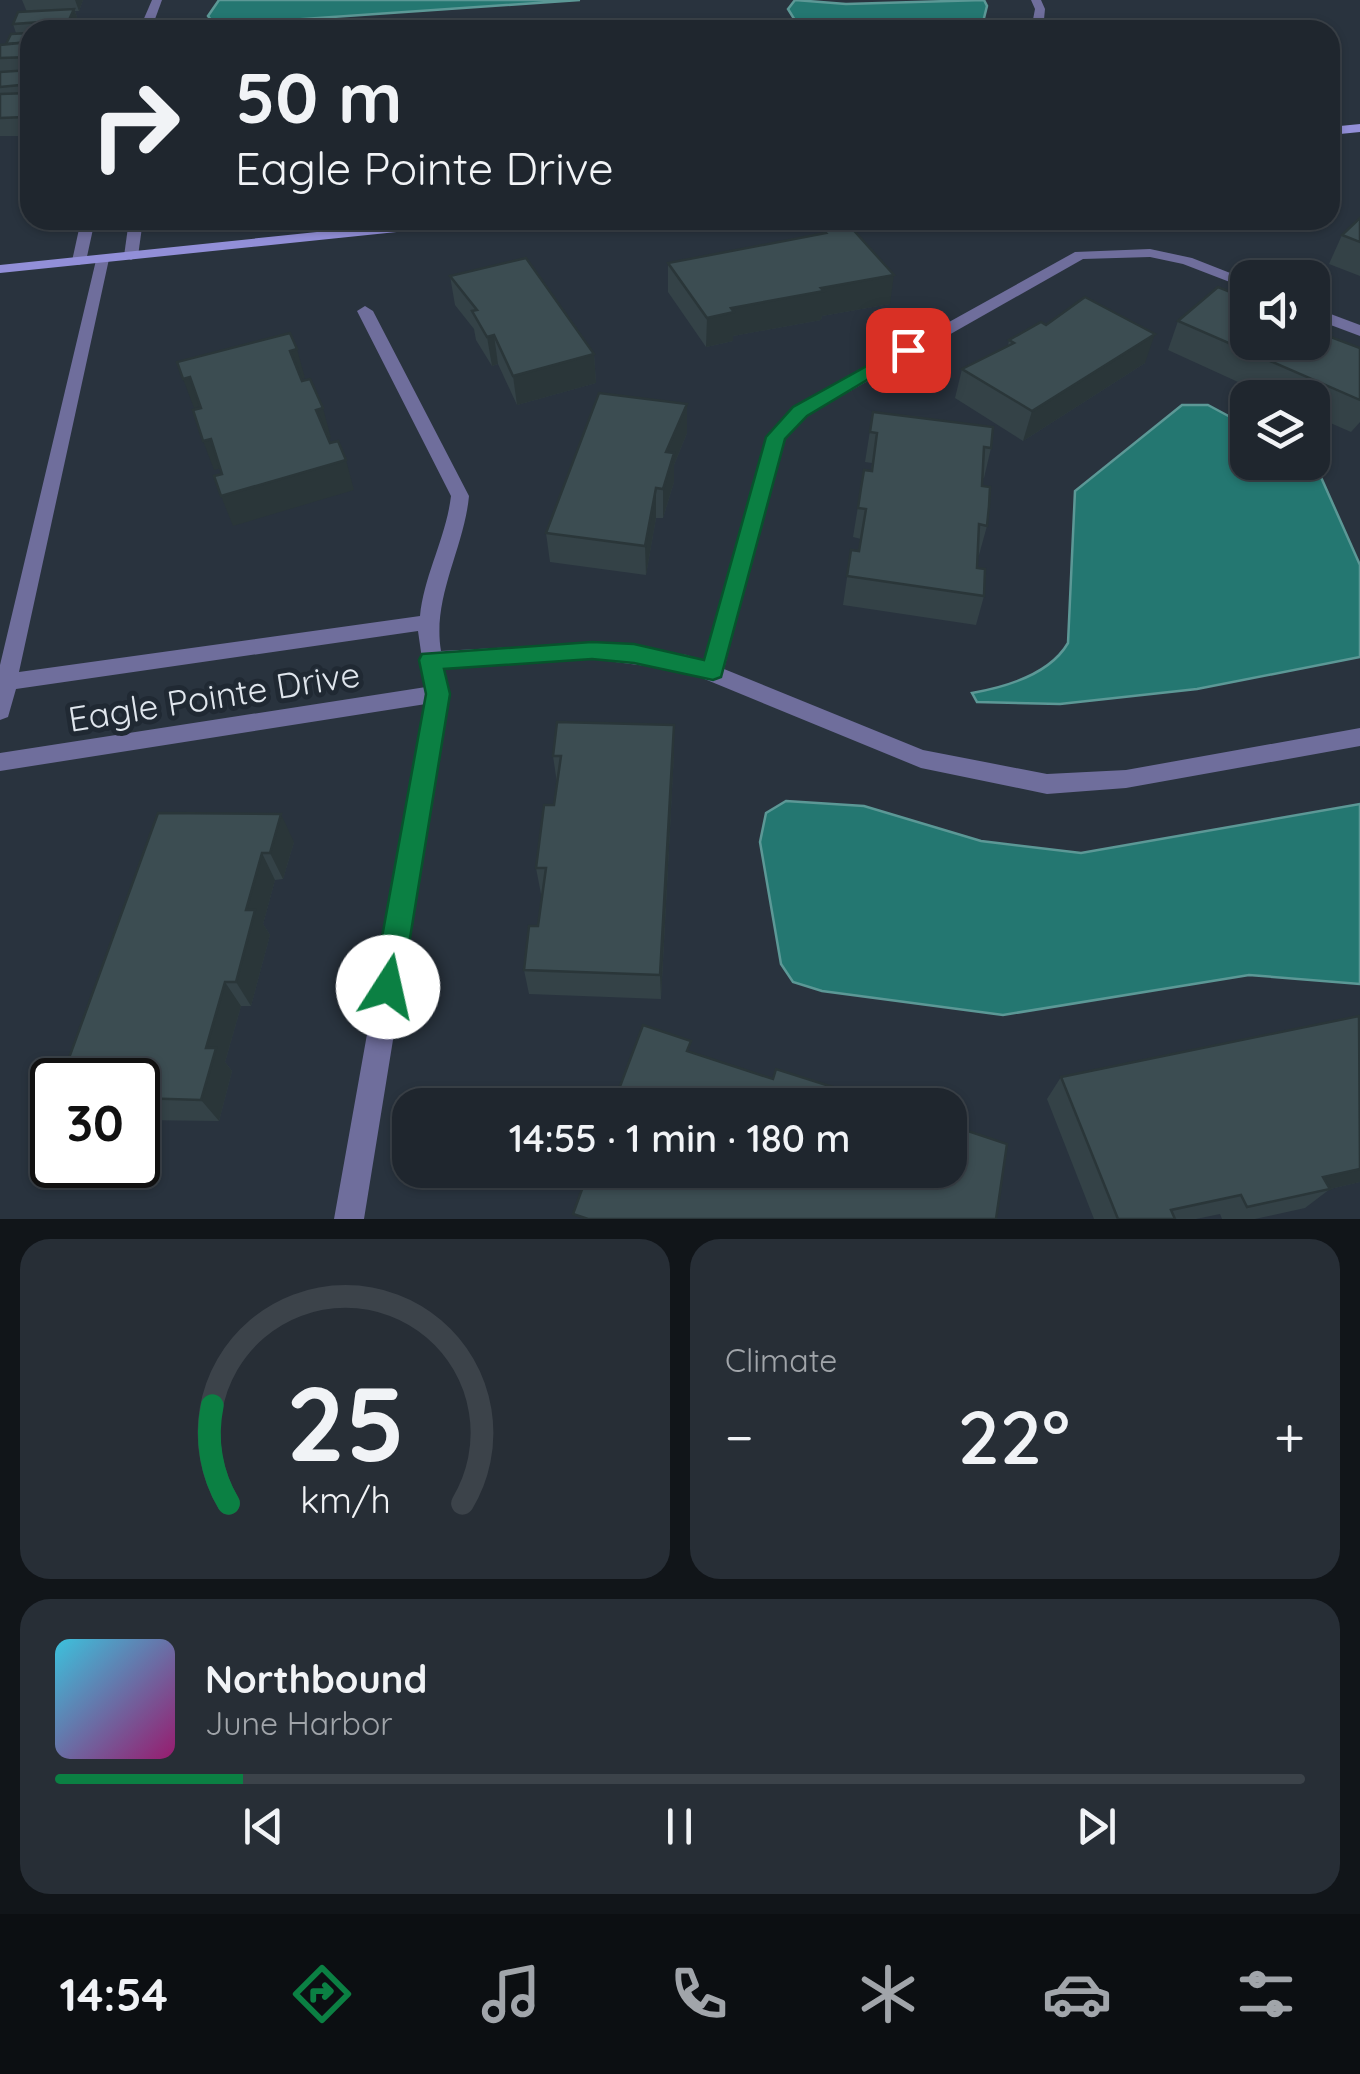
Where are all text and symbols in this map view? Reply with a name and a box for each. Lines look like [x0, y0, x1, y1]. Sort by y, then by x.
text: 50 m [235, 53, 402, 141]
icon: right [70, 60, 200, 190]
text: Eagle Pointe Drive [235, 140, 614, 196]
map controls [1230, 260, 1330, 480]
button: sound [1230, 260, 1330, 360]
pin [866, 308, 951, 393]
icon: arrive [881, 323, 936, 378]
button: layers [1230, 380, 1330, 480]
street label: Eagle Pointe Drive [65, 651, 363, 741]
position arrow [336, 935, 440, 1039]
speed limit sign: 30 [30, 1058, 160, 1188]
text: 14:55 · 1 min · 180 m [509, 1114, 850, 1162]
text: Climate [725, 1340, 837, 1380]
text: 25 [285, 1357, 405, 1487]
text: 22° [958, 1389, 1070, 1483]
text: − [725, 1402, 754, 1471]
text: + [1274, 1402, 1305, 1471]
text: km/h [300, 1477, 390, 1522]
text: Northbound [205, 1655, 427, 1703]
text: June Harbor [205, 1703, 393, 1743]
icon: previous [236, 1799, 291, 1854]
icon: pause [652, 1799, 707, 1854]
icon: next [1069, 1799, 1124, 1854]
icon: directions [287, 1959, 357, 2029]
icon: music [476, 1959, 546, 2029]
icon: phone [664, 1959, 734, 2029]
icon: climate [853, 1959, 923, 2029]
icon: car [1042, 1959, 1112, 2029]
icon: filters [1231, 1959, 1301, 2029]
text: 14:54 [59, 1966, 168, 2022]

